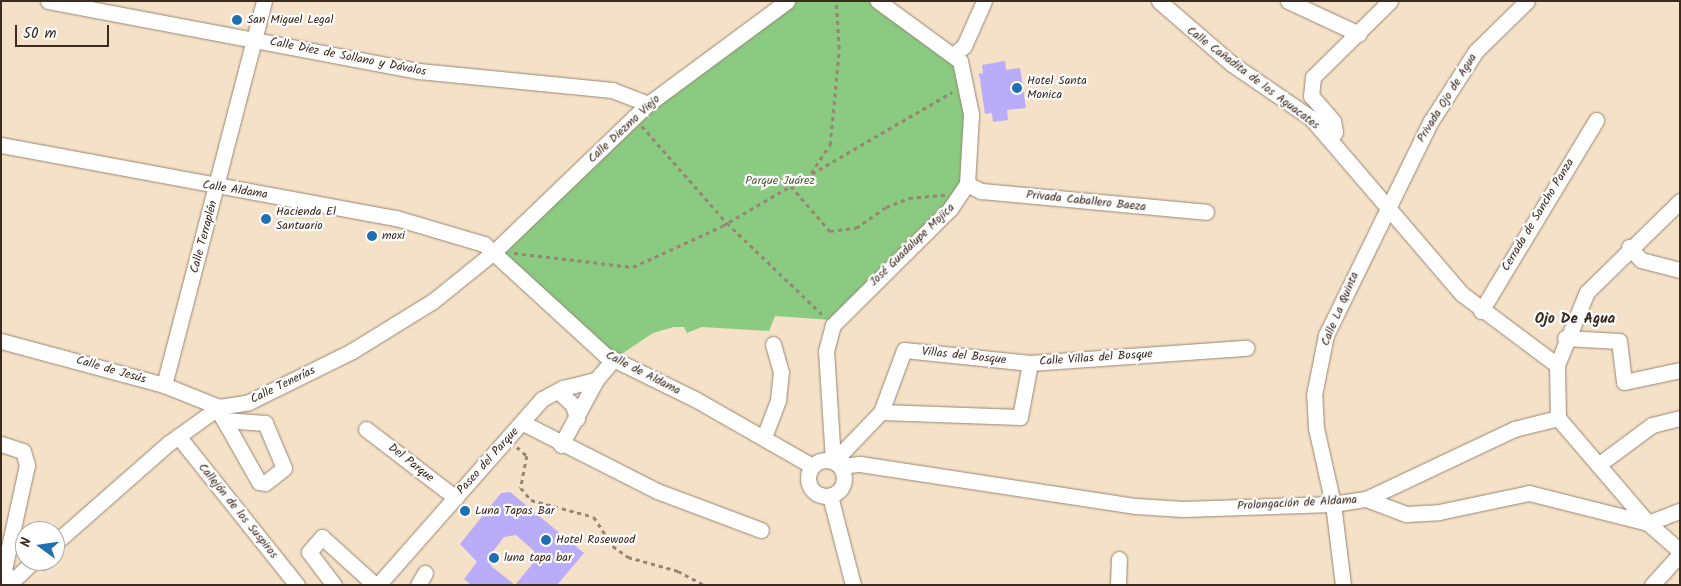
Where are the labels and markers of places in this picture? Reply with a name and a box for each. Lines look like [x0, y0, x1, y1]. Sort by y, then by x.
place label: San Miguel Legal [247, 13, 333, 27]
marker: San Miguel Legal [231, 14, 243, 26]
place label: Hotel Santa Monica [1027, 74, 1087, 102]
marker: Hotel Santa Monica [1011, 82, 1023, 94]
place label: Hacienda El Santuario [276, 205, 336, 233]
marker: Hacienda El Santuario [260, 213, 272, 225]
place label: moxi [382, 229, 405, 243]
marker: moxi [366, 230, 378, 242]
place label: Luna Tapas Bar [475, 504, 555, 518]
marker: Luna Tapas Bar [459, 505, 471, 517]
place label: Hotel Rosewood [556, 533, 635, 547]
marker: Hotel Rosewood [540, 534, 552, 546]
place label: luna tapa bar [504, 551, 572, 565]
marker: luna tapa bar [488, 552, 500, 564]

